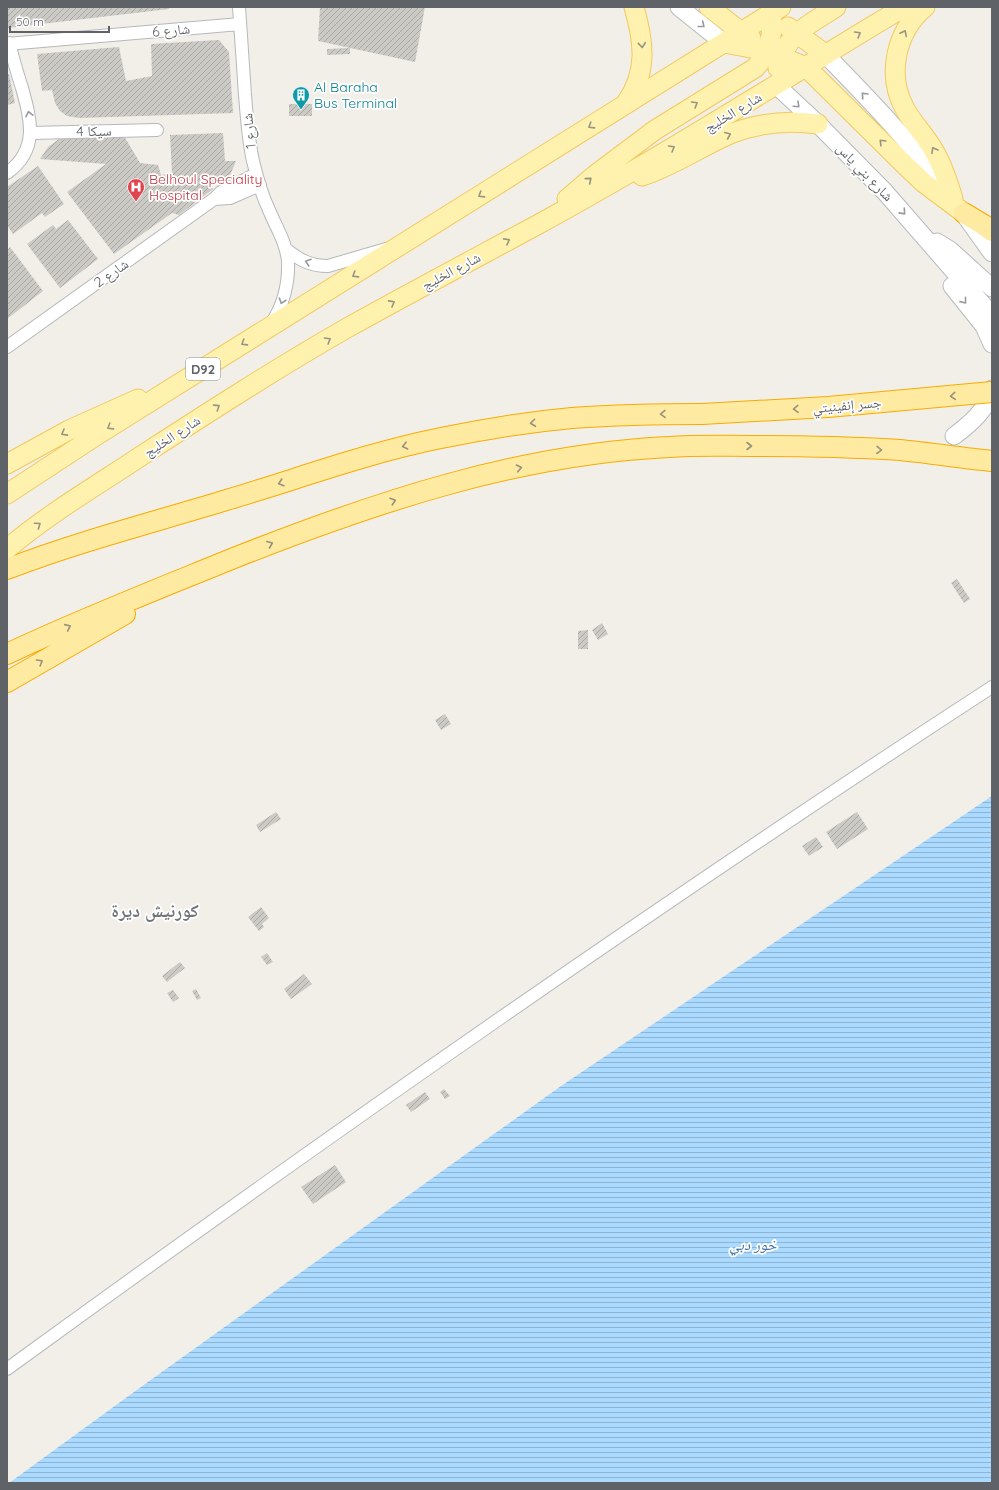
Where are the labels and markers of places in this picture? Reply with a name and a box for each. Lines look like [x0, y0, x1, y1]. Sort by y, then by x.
place label: Al Baraha Bus Terminal [314, 78, 397, 112]
building icon: Al Baraha Bus Terminal [291, 85, 311, 110]
place label: Belhoul Speciality Hospital [149, 170, 263, 204]
hospital icon: Belhoul Speciality Hospital [126, 177, 146, 202]

